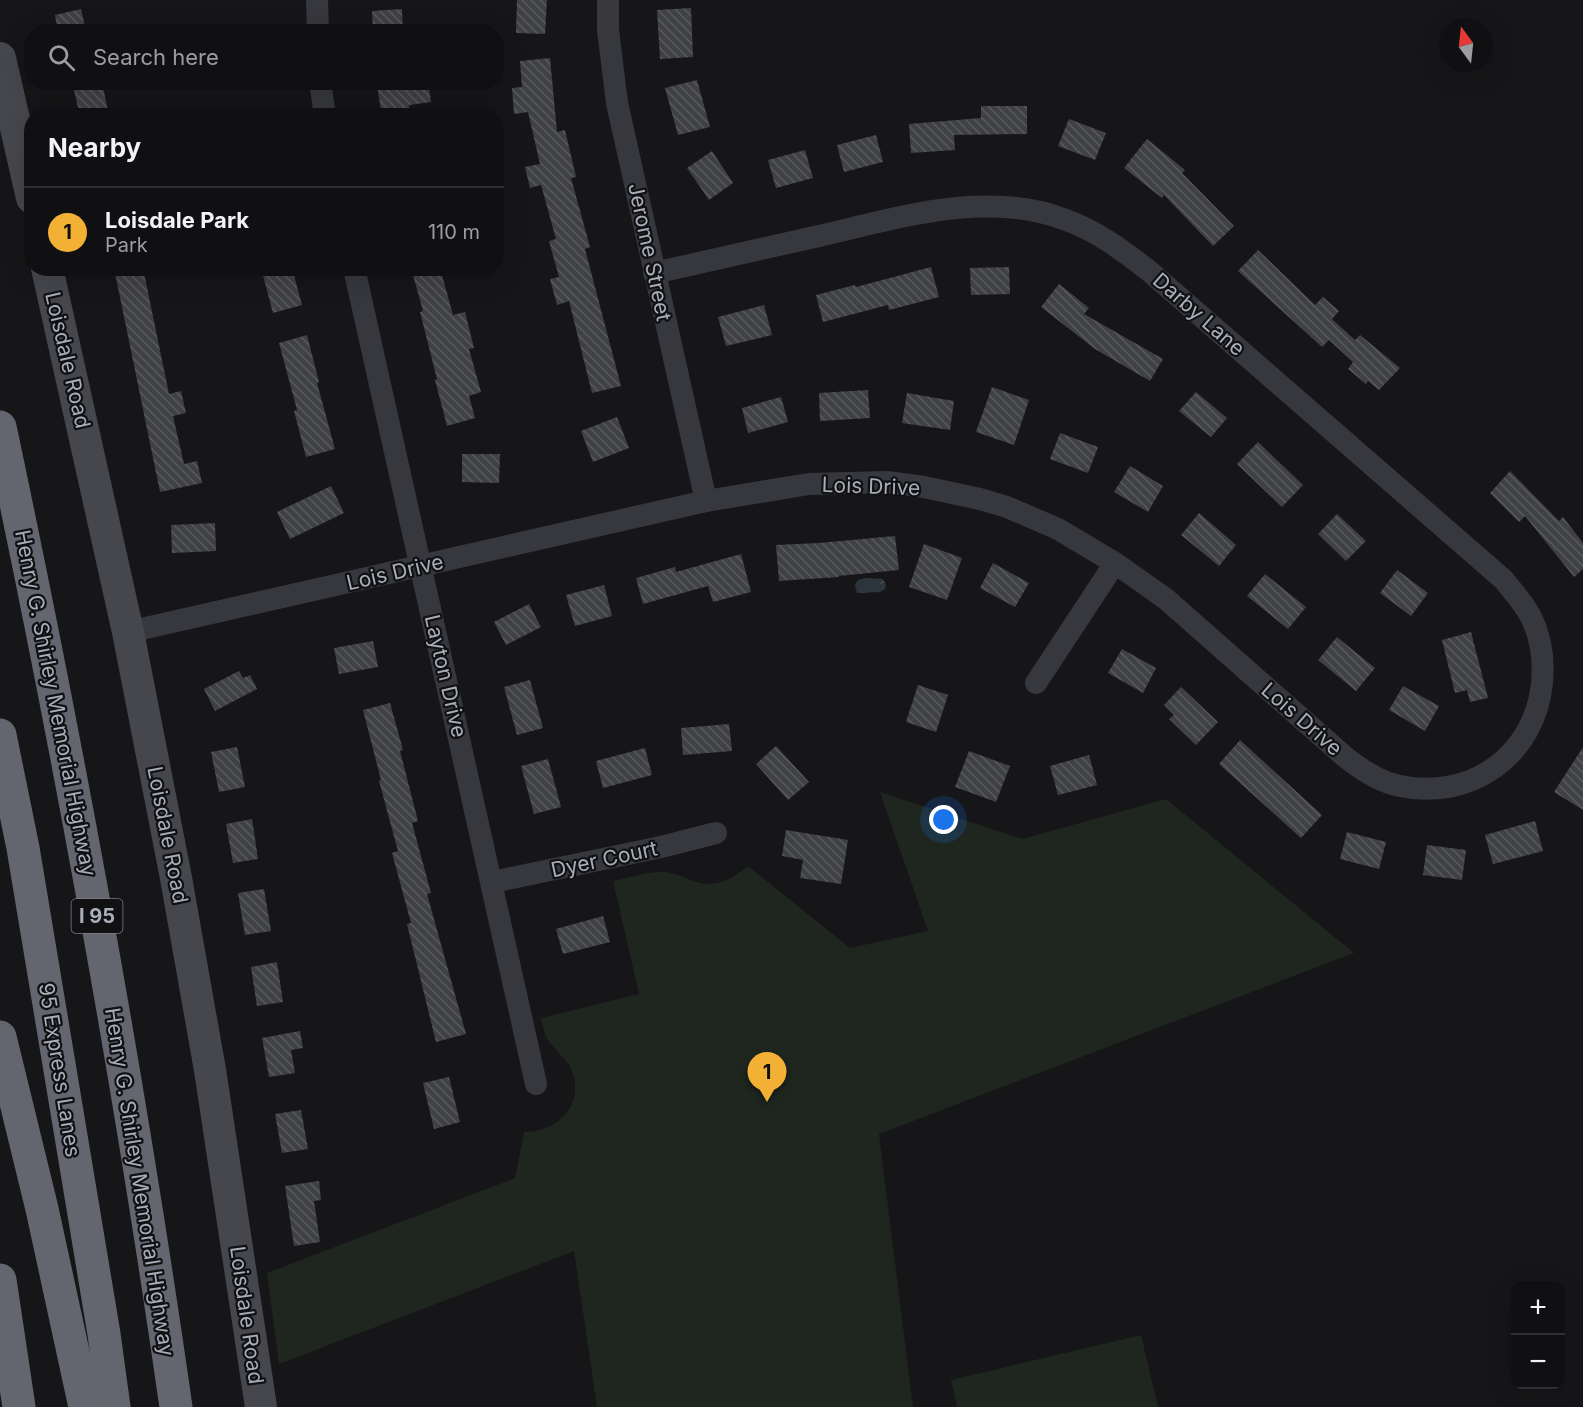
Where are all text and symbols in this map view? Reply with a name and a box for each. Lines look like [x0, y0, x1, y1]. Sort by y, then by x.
north arrow [1439, 18, 1493, 72]
search box [24, 24, 504, 90]
icon: search [45, 41, 78, 74]
text: Search here [93, 44, 219, 70]
text: Nearby [48, 132, 141, 163]
street label: Jerome Street [623, 181, 677, 323]
text: Loisdale Park [105, 207, 249, 233]
text: 1 [63, 220, 72, 244]
text: 110 m [428, 220, 480, 244]
text: Park [105, 233, 148, 257]
street label: Darby Lane [1148, 267, 1250, 361]
street label: Loisdale Road [40, 289, 96, 431]
street label: Lois Drive [821, 472, 921, 500]
street label: Henry G. Shirley Memorial Highway [10, 528, 102, 879]
street label: Lois Drive [344, 549, 446, 595]
street label: Layton Drive [420, 612, 472, 740]
street label: Lois Drive [1257, 677, 1347, 761]
street label: Loisdale Road [142, 764, 194, 906]
your location [929, 805, 958, 834]
street label: Dyer Court [549, 836, 660, 882]
road number: I 95 [72, 899, 122, 933]
street label: 95 Express Lanes [34, 981, 86, 1159]
street label: Henry G. Shirley Memorial Highway [100, 1006, 180, 1358]
pin: 1 [748, 1052, 786, 1102]
street label: Loisdale Road [225, 1244, 269, 1386]
map controls [1511, 1281, 1565, 1389]
button: + [1511, 1281, 1565, 1335]
button: − [1511, 1335, 1565, 1389]

